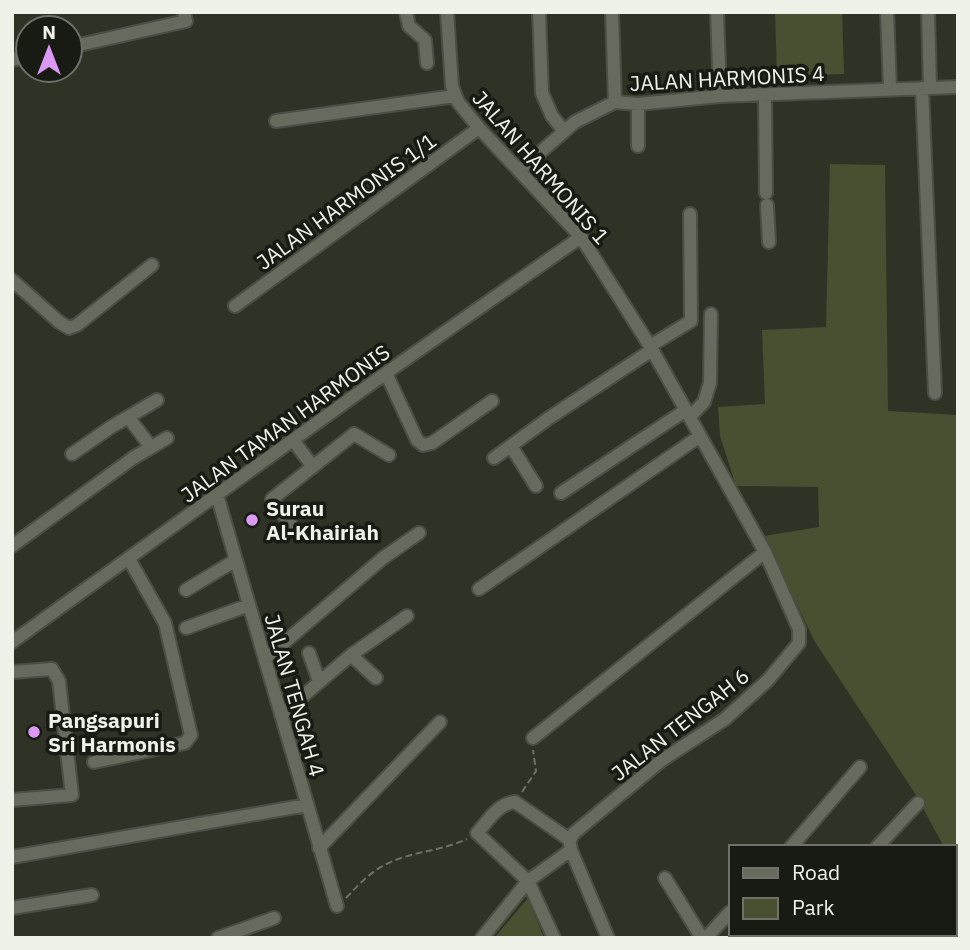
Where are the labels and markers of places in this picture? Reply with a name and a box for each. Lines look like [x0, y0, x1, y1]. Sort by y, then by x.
place label: Surau Al-Khairiah [266, 494, 379, 546]
marker: Surau Al-Khairiah [244, 512, 260, 528]
place label: Pangsapuri Sri Harmonis [48, 706, 176, 758]
marker: Pangsapuri Sri Harmonis [26, 724, 42, 740]

